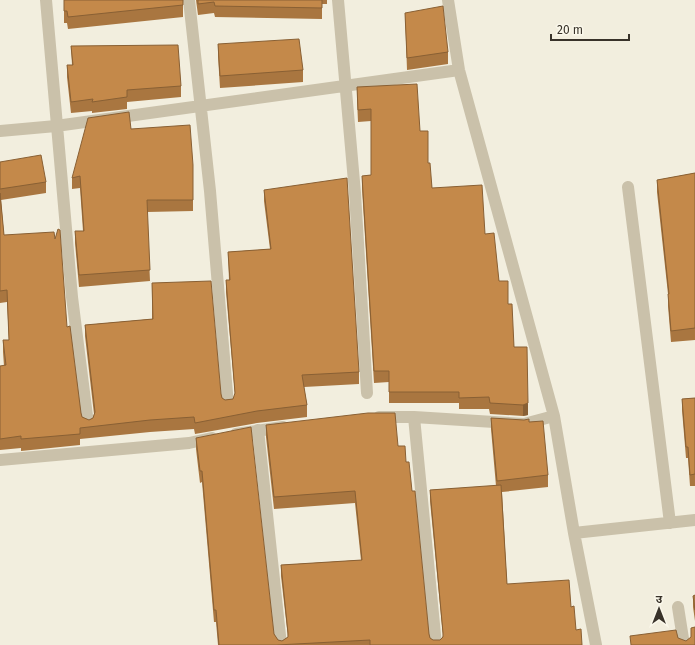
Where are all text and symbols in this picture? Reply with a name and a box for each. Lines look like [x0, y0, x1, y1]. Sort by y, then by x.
scale bar [551, 16, 629, 42]
text: 20 m [557, 23, 583, 37]
north arrow [639, 589, 679, 629]
text: उ [656, 593, 663, 606]

